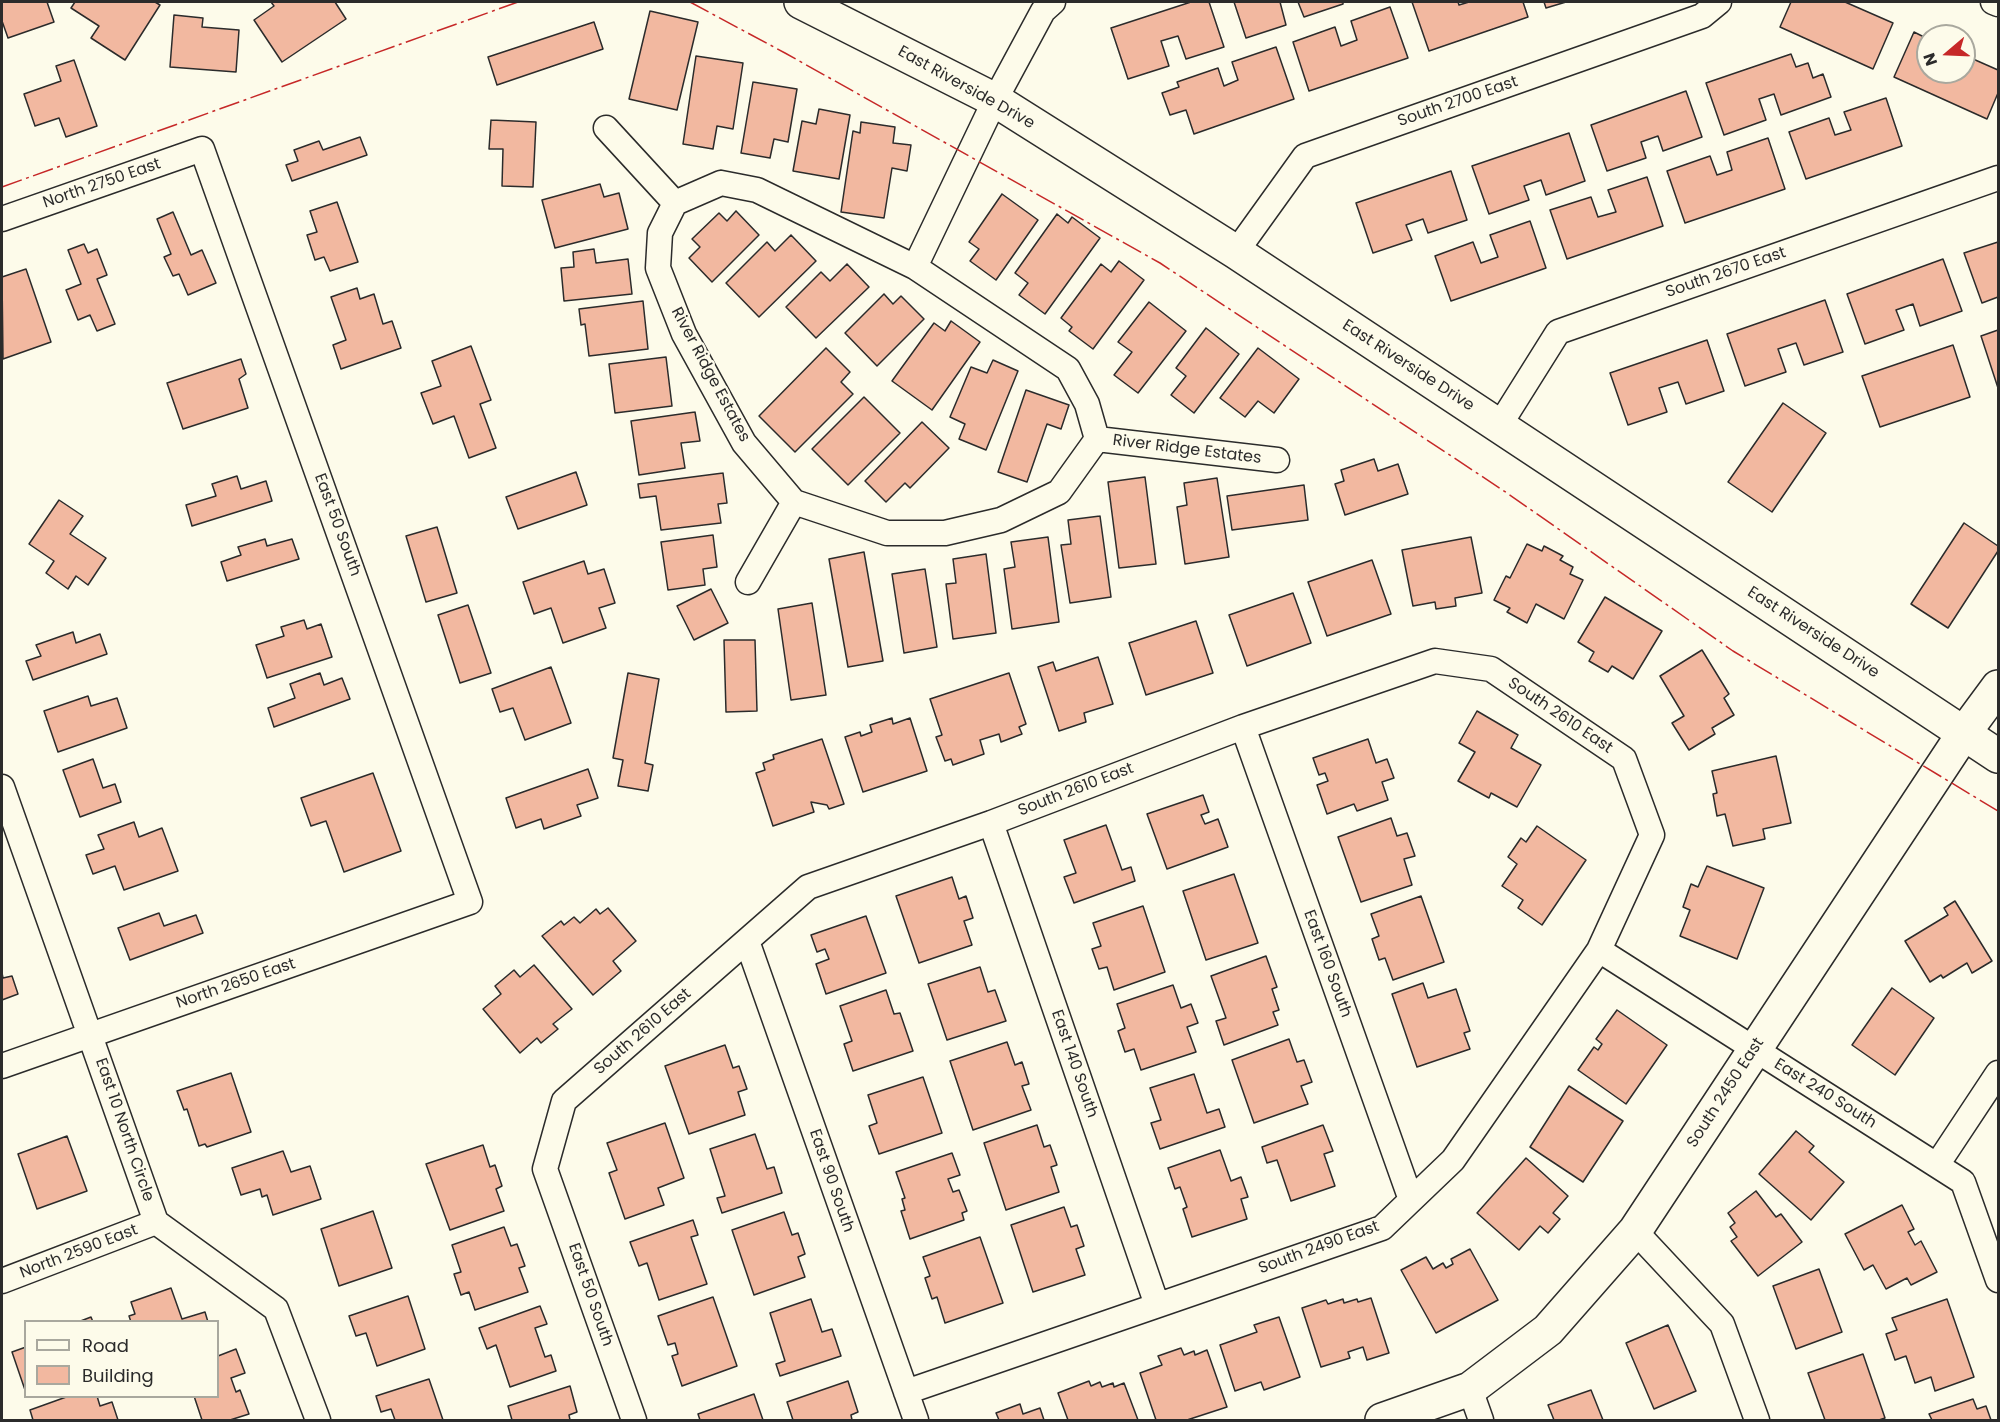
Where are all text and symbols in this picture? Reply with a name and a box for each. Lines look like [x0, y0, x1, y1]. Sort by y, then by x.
north arrow [1916, 24, 1976, 84]
street label: East Riverside Drive [894, 42, 1038, 134]
text: N [1918, 50, 1943, 69]
street label: South 2700 East [1395, 72, 1521, 132]
street label: North 2750 East [41, 155, 163, 213]
street label: South 2670 East [1663, 243, 1789, 303]
street label: River Ridge Estates [666, 304, 754, 446]
street label: East Riverside Drive [1338, 316, 1478, 416]
street label: River Ridge Estates [1112, 431, 1262, 469]
street label: East 50 South [310, 471, 364, 579]
street label: East Riverside Drive [1743, 583, 1883, 683]
street label: South 2610 East [1504, 674, 1616, 758]
street label: South 2610 East [1016, 759, 1136, 821]
street label: East 160 South [1299, 908, 1355, 1020]
street label: North 2650 East [174, 955, 298, 1013]
street label: South 2610 East [591, 985, 695, 1079]
street label: East 140 South [1047, 1007, 1101, 1121]
street label: South 2450 East [1683, 1034, 1769, 1152]
street label: East 240 South [1770, 1055, 1880, 1133]
street label: East 10 North Circle [90, 1056, 158, 1204]
street label: East 90 South [804, 1127, 858, 1235]
street label: South 2490 East [1256, 1217, 1382, 1279]
street label: North 2590 East [17, 1221, 141, 1283]
street label: East 50 South [563, 1241, 617, 1349]
legend [24, 1320, 219, 1398]
text: Road [82, 1333, 129, 1358]
text: Building [82, 1363, 154, 1388]

